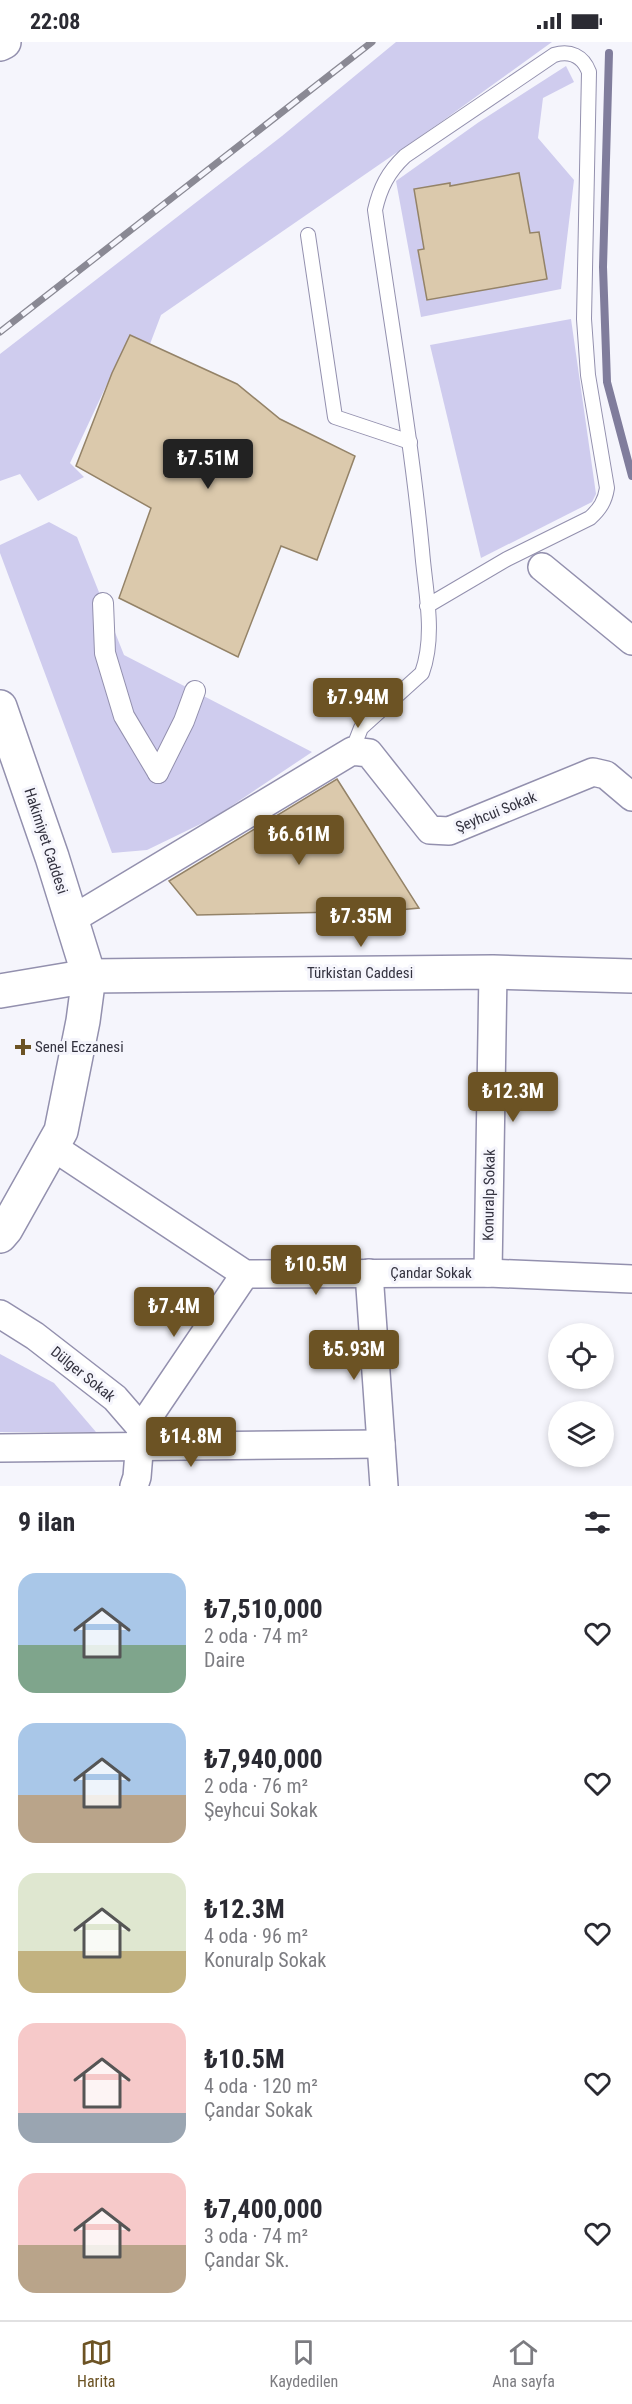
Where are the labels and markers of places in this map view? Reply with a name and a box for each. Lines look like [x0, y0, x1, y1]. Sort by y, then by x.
pin: ₺7.51M [159, 439, 257, 490]
pin: ₺7.94M [309, 678, 407, 729]
pin: ₺6.61M [250, 815, 348, 866]
pin: ₺7.35M [312, 897, 410, 948]
place label: Senel Eczanesi [35, 1038, 124, 1056]
marker: Senel Eczanesi [16, 1040, 30, 1054]
pin: ₺12.3M [464, 1072, 562, 1123]
pin: ₺10.5M [267, 1245, 365, 1296]
pin: ₺7.4M [132, 1287, 216, 1338]
pin: ₺5.93M [305, 1330, 403, 1381]
pin: ₺14.8M [142, 1417, 240, 1468]

